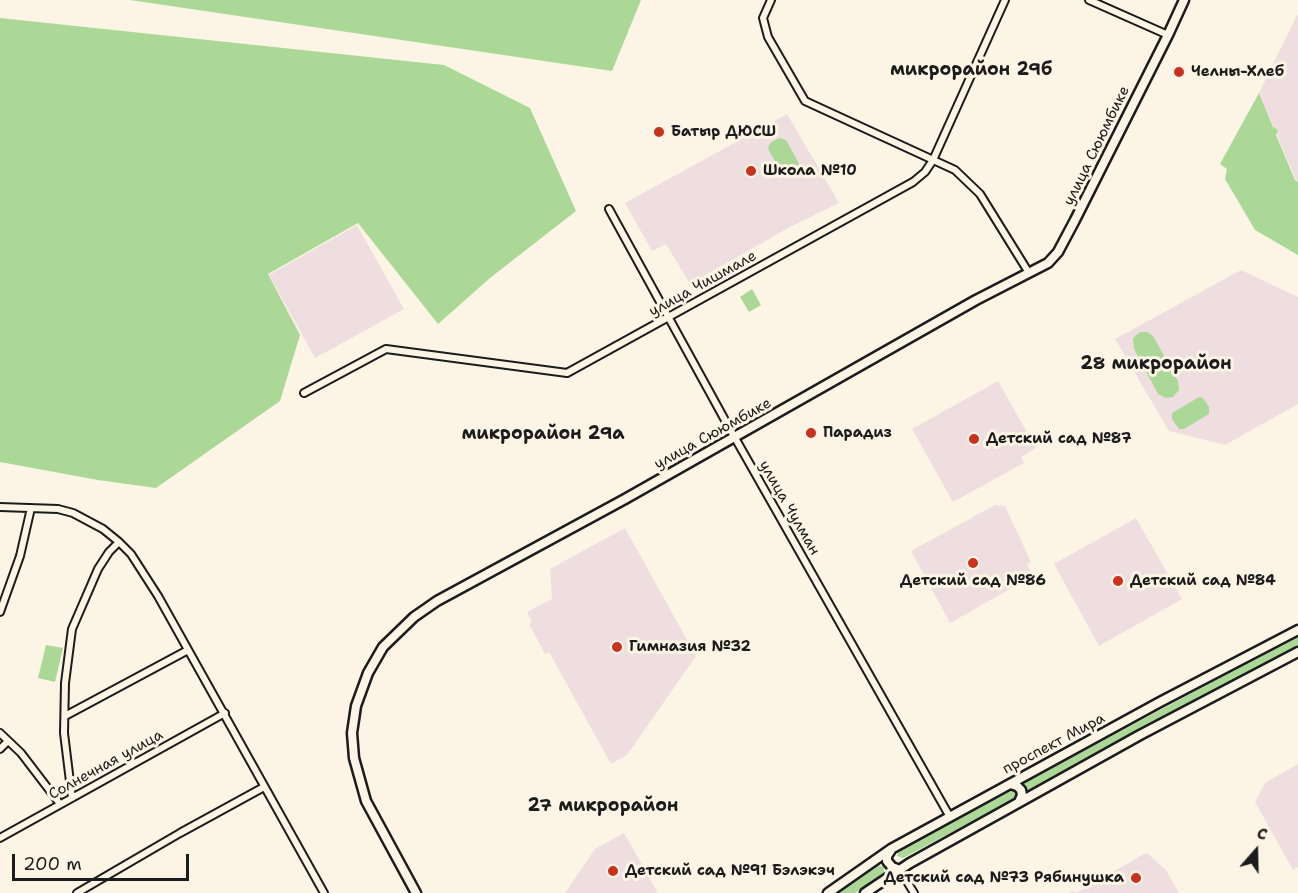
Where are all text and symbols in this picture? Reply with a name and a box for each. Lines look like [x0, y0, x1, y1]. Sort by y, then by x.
district label: микрорайон 29б [890, 59, 1052, 81]
place label: Челны-Хлеб [1191, 63, 1284, 81]
marker: Челны-Хлеб [1172, 65, 1186, 79]
street label: улица Сююмбике [1060, 83, 1134, 209]
place label: Батыр ДЮСШ [671, 123, 776, 141]
marker: Батыр ДЮСШ [652, 125, 666, 139]
place label: Школа №10 [763, 162, 857, 180]
marker: Школа №10 [744, 164, 758, 178]
street label: улица Чишмале [646, 247, 760, 321]
district label: 28 микрорайон [1080, 353, 1232, 375]
street label: улица Сююмбике [651, 394, 775, 474]
district label: микрорайон 29а [461, 423, 625, 445]
place label: Парадиз [823, 424, 892, 442]
marker: Парадиз [804, 426, 818, 440]
place label: Детский сад №87 [986, 430, 1132, 448]
marker: Детский сад №87 [967, 432, 981, 446]
street label: улица Чулман [755, 457, 823, 559]
marker: Детский сад №86 [966, 556, 980, 570]
place label: Детский сад №86 [900, 572, 1046, 590]
place label: Детский сад №84 [1130, 572, 1276, 590]
marker: Детский сад №84 [1111, 574, 1125, 588]
place label: Гимназия №32 [629, 638, 751, 656]
marker: Гимназия №32 [610, 640, 624, 654]
street label: проспект Мира [1000, 709, 1108, 779]
street label: Солнечная улица [46, 726, 166, 804]
district label: 27 микрорайон [528, 795, 678, 817]
north arrow [1226, 821, 1286, 881]
text: С [1254, 822, 1271, 845]
scale bar [15, 842, 192, 880]
text: 200 m [23, 852, 82, 876]
place label: Детский сад №91 Бэлэкэч [625, 862, 835, 880]
marker: Детский сад №91 Бэлэкэч [606, 864, 620, 878]
place label: Детский сад №73 Рябинушка [884, 869, 1124, 887]
marker: Детский сад №73 Рябинушка [1129, 871, 1143, 885]

